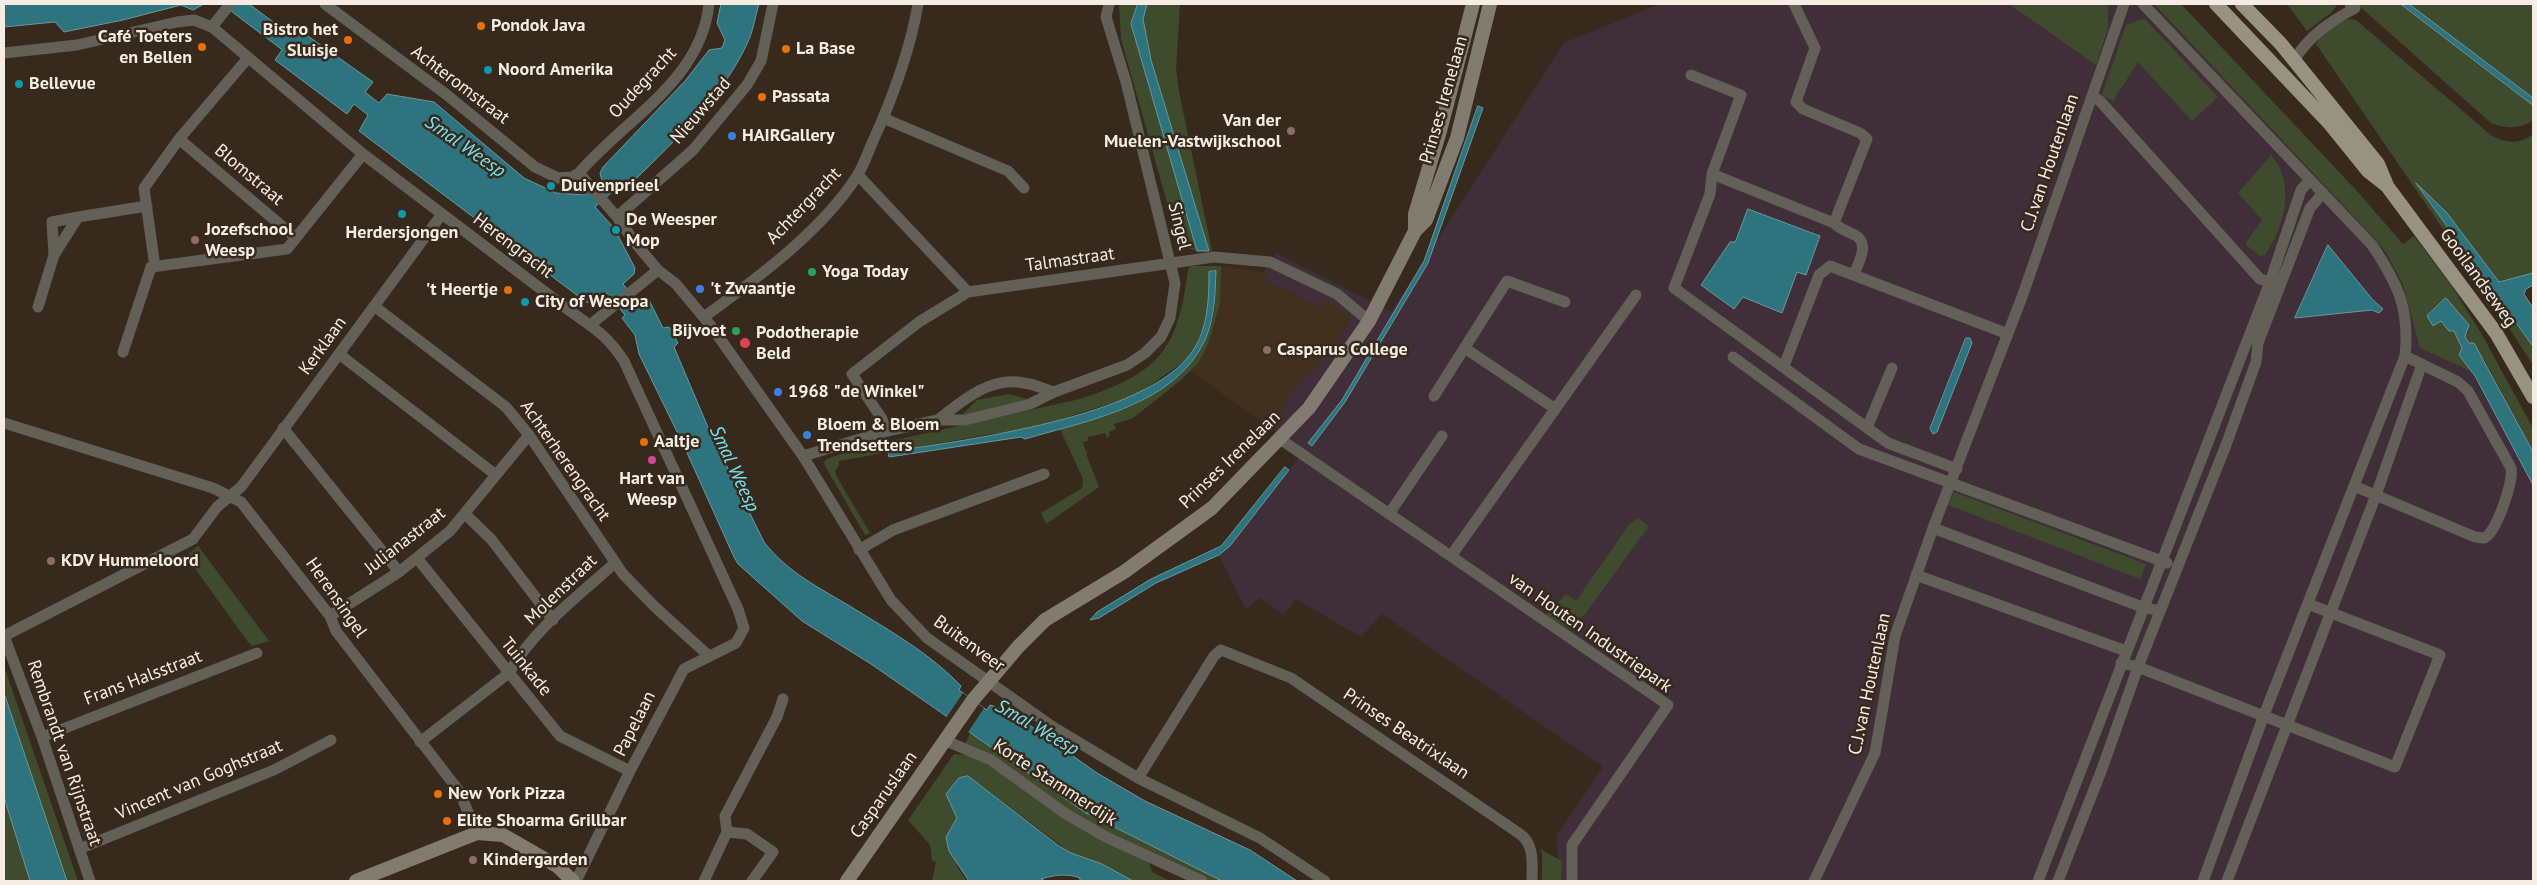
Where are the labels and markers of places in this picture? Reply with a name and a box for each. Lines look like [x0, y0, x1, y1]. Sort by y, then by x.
place label: Pondok Java [491, 15, 585, 37]
place label: Bistro het Sluisje [263, 19, 338, 62]
marker: Pondok Java [475, 20, 487, 32]
place label: Café Toeters en Bellen [98, 26, 192, 68]
marker: Bistro het Sluisje [342, 34, 354, 46]
place label: La Base [796, 38, 855, 60]
marker: Café Toeters en Bellen [196, 41, 208, 53]
marker: La Base [780, 43, 792, 55]
place label: Noord Amerika [498, 59, 613, 81]
marker: Noord Amerika [482, 64, 494, 76]
place label: Bellevue [29, 73, 96, 95]
marker: Bellevue [13, 78, 25, 90]
place label: Passata [772, 86, 830, 108]
marker: Passata [756, 91, 768, 103]
place label: Van der Muelen-Vastwijkschool [1104, 110, 1281, 152]
place label: HAIRGallery [742, 125, 835, 147]
marker: Van der Muelen-Vastwijkschool [1285, 125, 1297, 137]
marker: HAIRGallery [726, 130, 738, 142]
place label: Duivenprieel [561, 175, 659, 197]
marker: Duivenprieel [545, 180, 557, 192]
marker: Herdersjongen [396, 208, 408, 220]
place label: De Weesper Mop [626, 209, 717, 252]
place label: Jozefschool Weesp [205, 219, 293, 262]
place label: Herdersjongen [346, 222, 458, 244]
marker: De Weesper Mop [610, 224, 622, 236]
marker: Jozefschool Weesp [189, 234, 201, 246]
place label: Yoga Today [822, 261, 908, 283]
marker: Yoga Today [806, 266, 818, 278]
place label: 't Zwaantje [710, 278, 796, 300]
place label: 't Heertje [426, 279, 498, 301]
marker: 't Zwaantje [694, 283, 706, 295]
marker: 't Heertje [502, 284, 514, 296]
place label: City of Wesopa [535, 291, 648, 313]
marker: City of Wesopa [519, 296, 531, 308]
place label: Bijvoet [672, 320, 726, 342]
place label: Podotherapie Beld [756, 322, 859, 364]
marker: Bijvoet [730, 325, 742, 337]
marker: Podotherapie Beld [738, 336, 752, 350]
place label: Casparus College [1277, 339, 1408, 361]
marker: Casparus College [1261, 344, 1273, 356]
place label: 1968 "de Winkel" [788, 381, 924, 403]
marker: 1968 "de Winkel" [772, 386, 784, 398]
place label: Bloem & Bloem Trendsetters [817, 414, 939, 456]
marker: Bloem & Bloem Trendsetters [801, 429, 813, 441]
place label: Aaltje [654, 431, 699, 453]
marker: Aaltje [638, 436, 650, 448]
marker: Hart van Weesp [646, 454, 658, 466]
place label: Hart van Weesp [619, 468, 685, 510]
place label: KDV Hummeloord [61, 550, 199, 572]
marker: KDV Hummeloord [45, 555, 57, 567]
place label: New York Pizza [448, 783, 565, 805]
marker: New York Pizza [432, 788, 444, 800]
place label: Elite Shoarma Grillbar [457, 810, 626, 832]
marker: Elite Shoarma Grillbar [441, 815, 453, 827]
place label: Kindergarden [483, 849, 588, 871]
marker: Kindergarden [467, 854, 479, 866]

